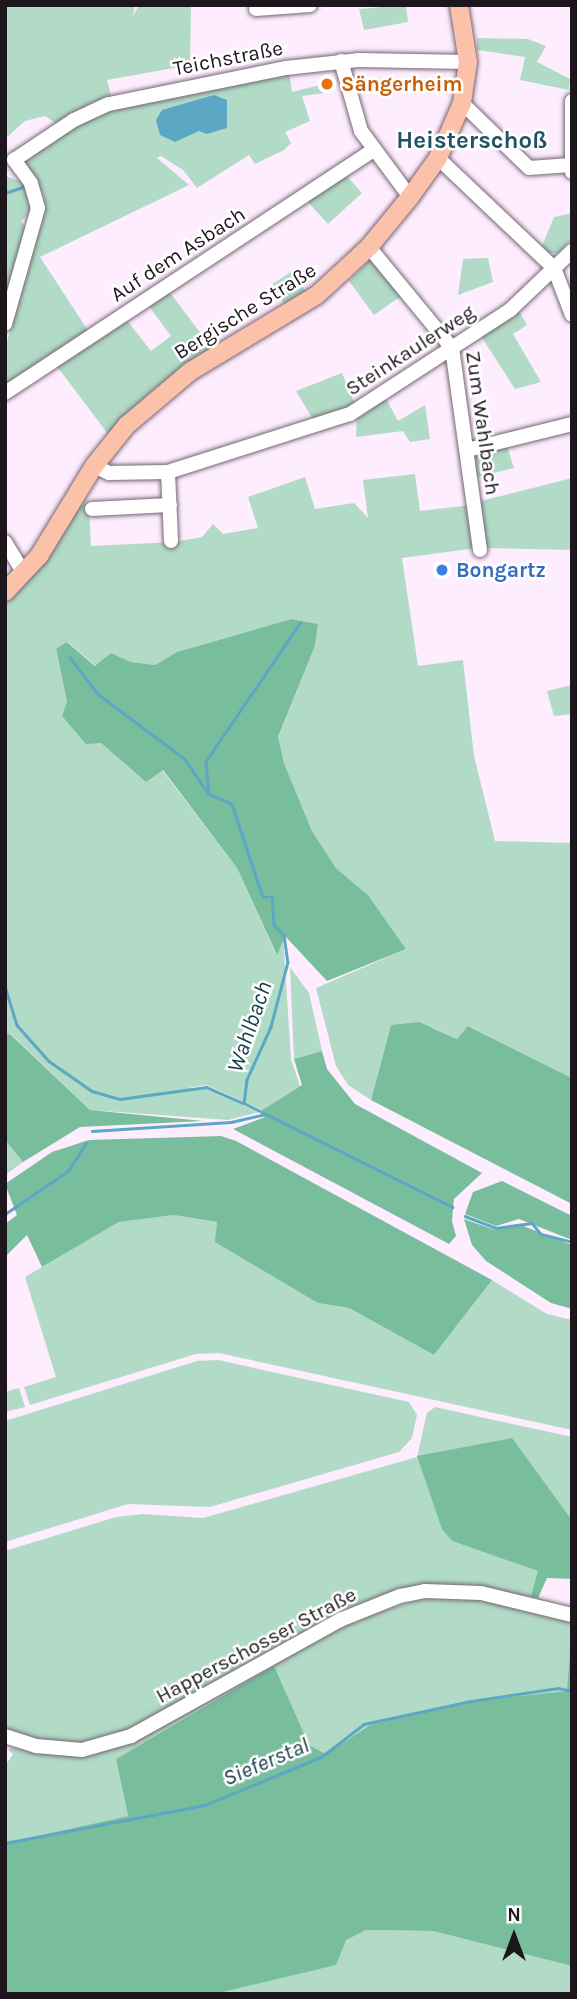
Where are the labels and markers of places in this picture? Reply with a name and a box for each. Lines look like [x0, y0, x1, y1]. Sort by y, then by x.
place label: Sängerheim [341, 71, 462, 97]
marker: Sängerheim [319, 76, 335, 92]
place label: Bongartz [456, 557, 546, 583]
marker: Bongartz [434, 562, 450, 578]

